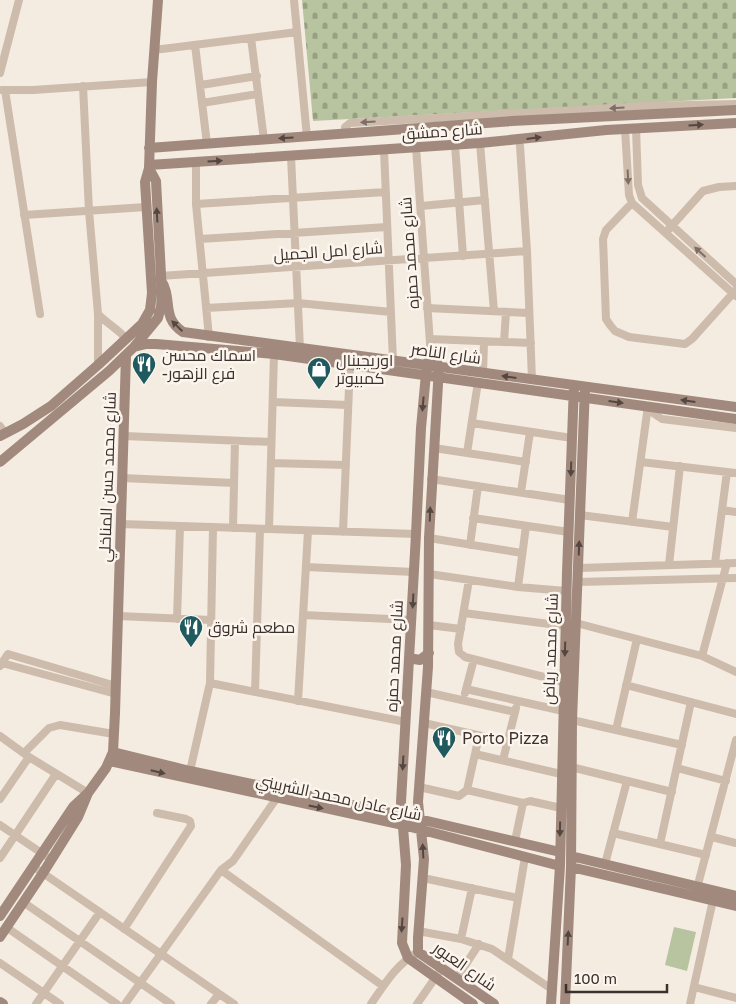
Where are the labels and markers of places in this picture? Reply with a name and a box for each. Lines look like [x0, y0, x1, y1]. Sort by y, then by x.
place label: اسماك محسن -فرع الزهور [162, 345, 256, 385]
place label: اوريجينال كمبيوتر [335, 350, 393, 388]
restaurant icon: اسماك محسن -فرع الزهور [131, 351, 157, 385]
shop icon: اوريجينال كمبيوتر [306, 356, 332, 390]
restaurant icon: مطعم شروق [178, 614, 204, 648]
place label: مطعم شروق [208, 617, 295, 639]
restaurant icon: Porto Pizza [431, 725, 457, 759]
place label: Porto Pizza [462, 728, 549, 748]

